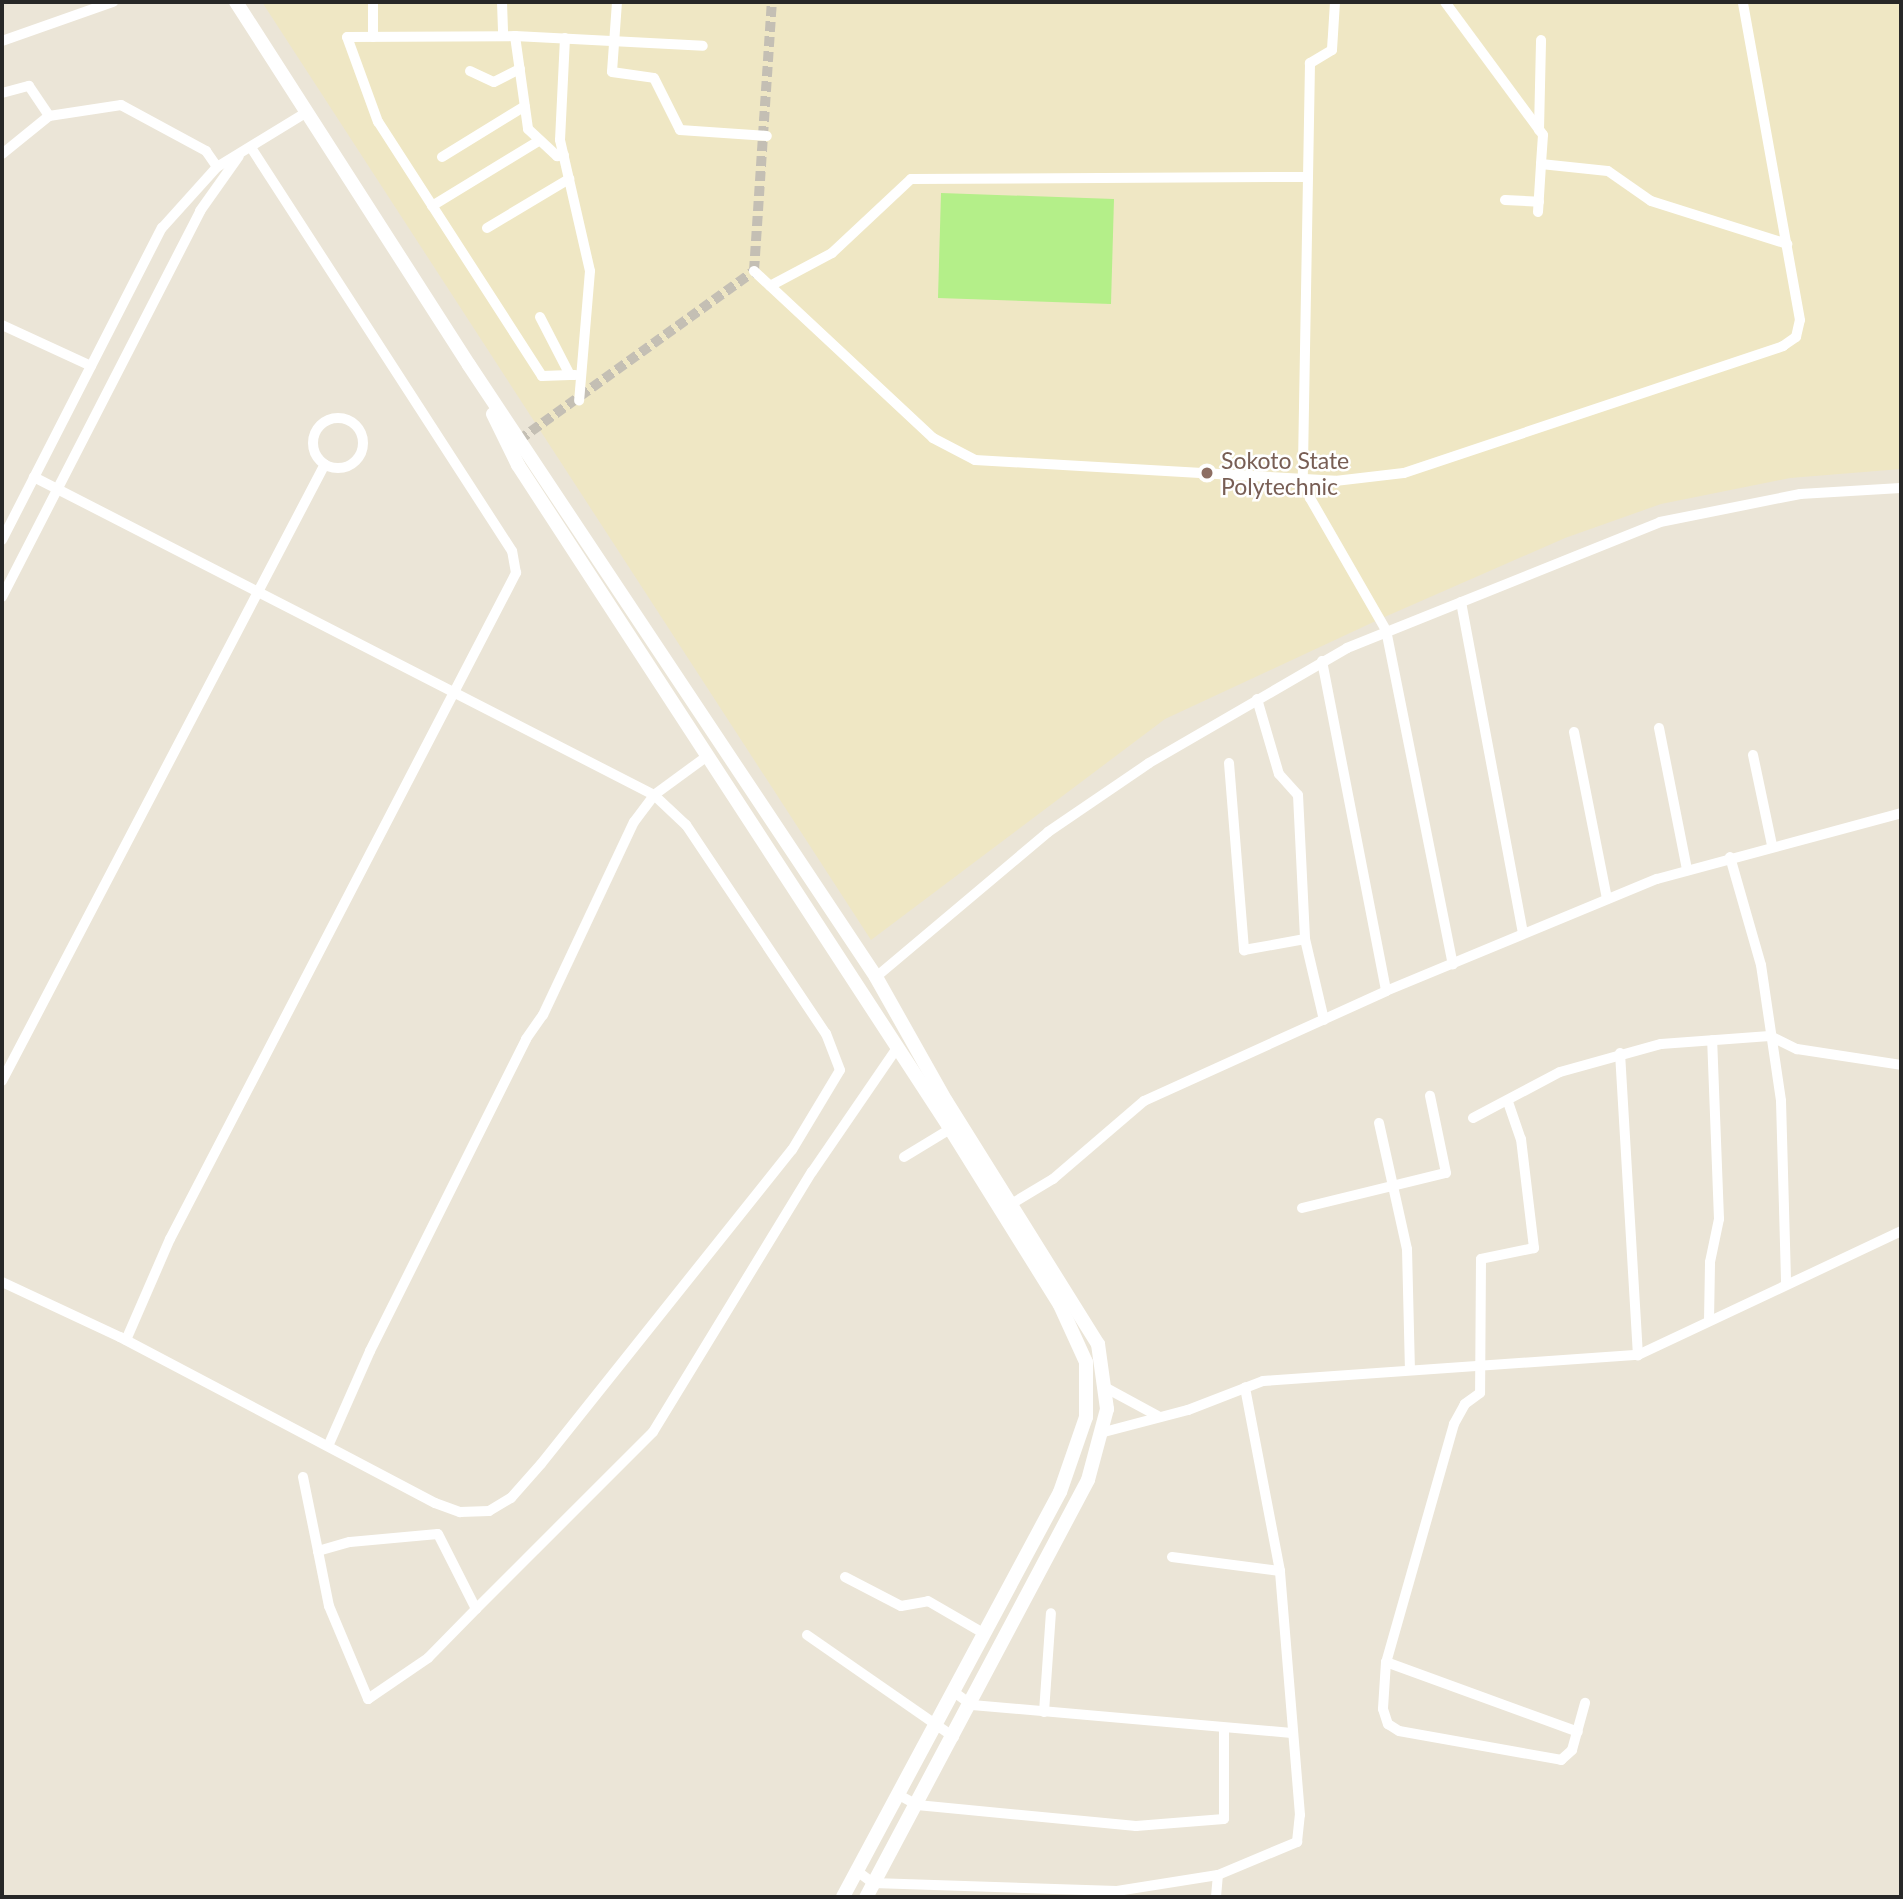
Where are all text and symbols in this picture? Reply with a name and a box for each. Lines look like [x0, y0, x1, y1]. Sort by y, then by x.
place label: Sokoto State Polytechnic [1221, 446, 1349, 500]
marker: Sokoto State Polytechnic [1199, 465, 1215, 481]

